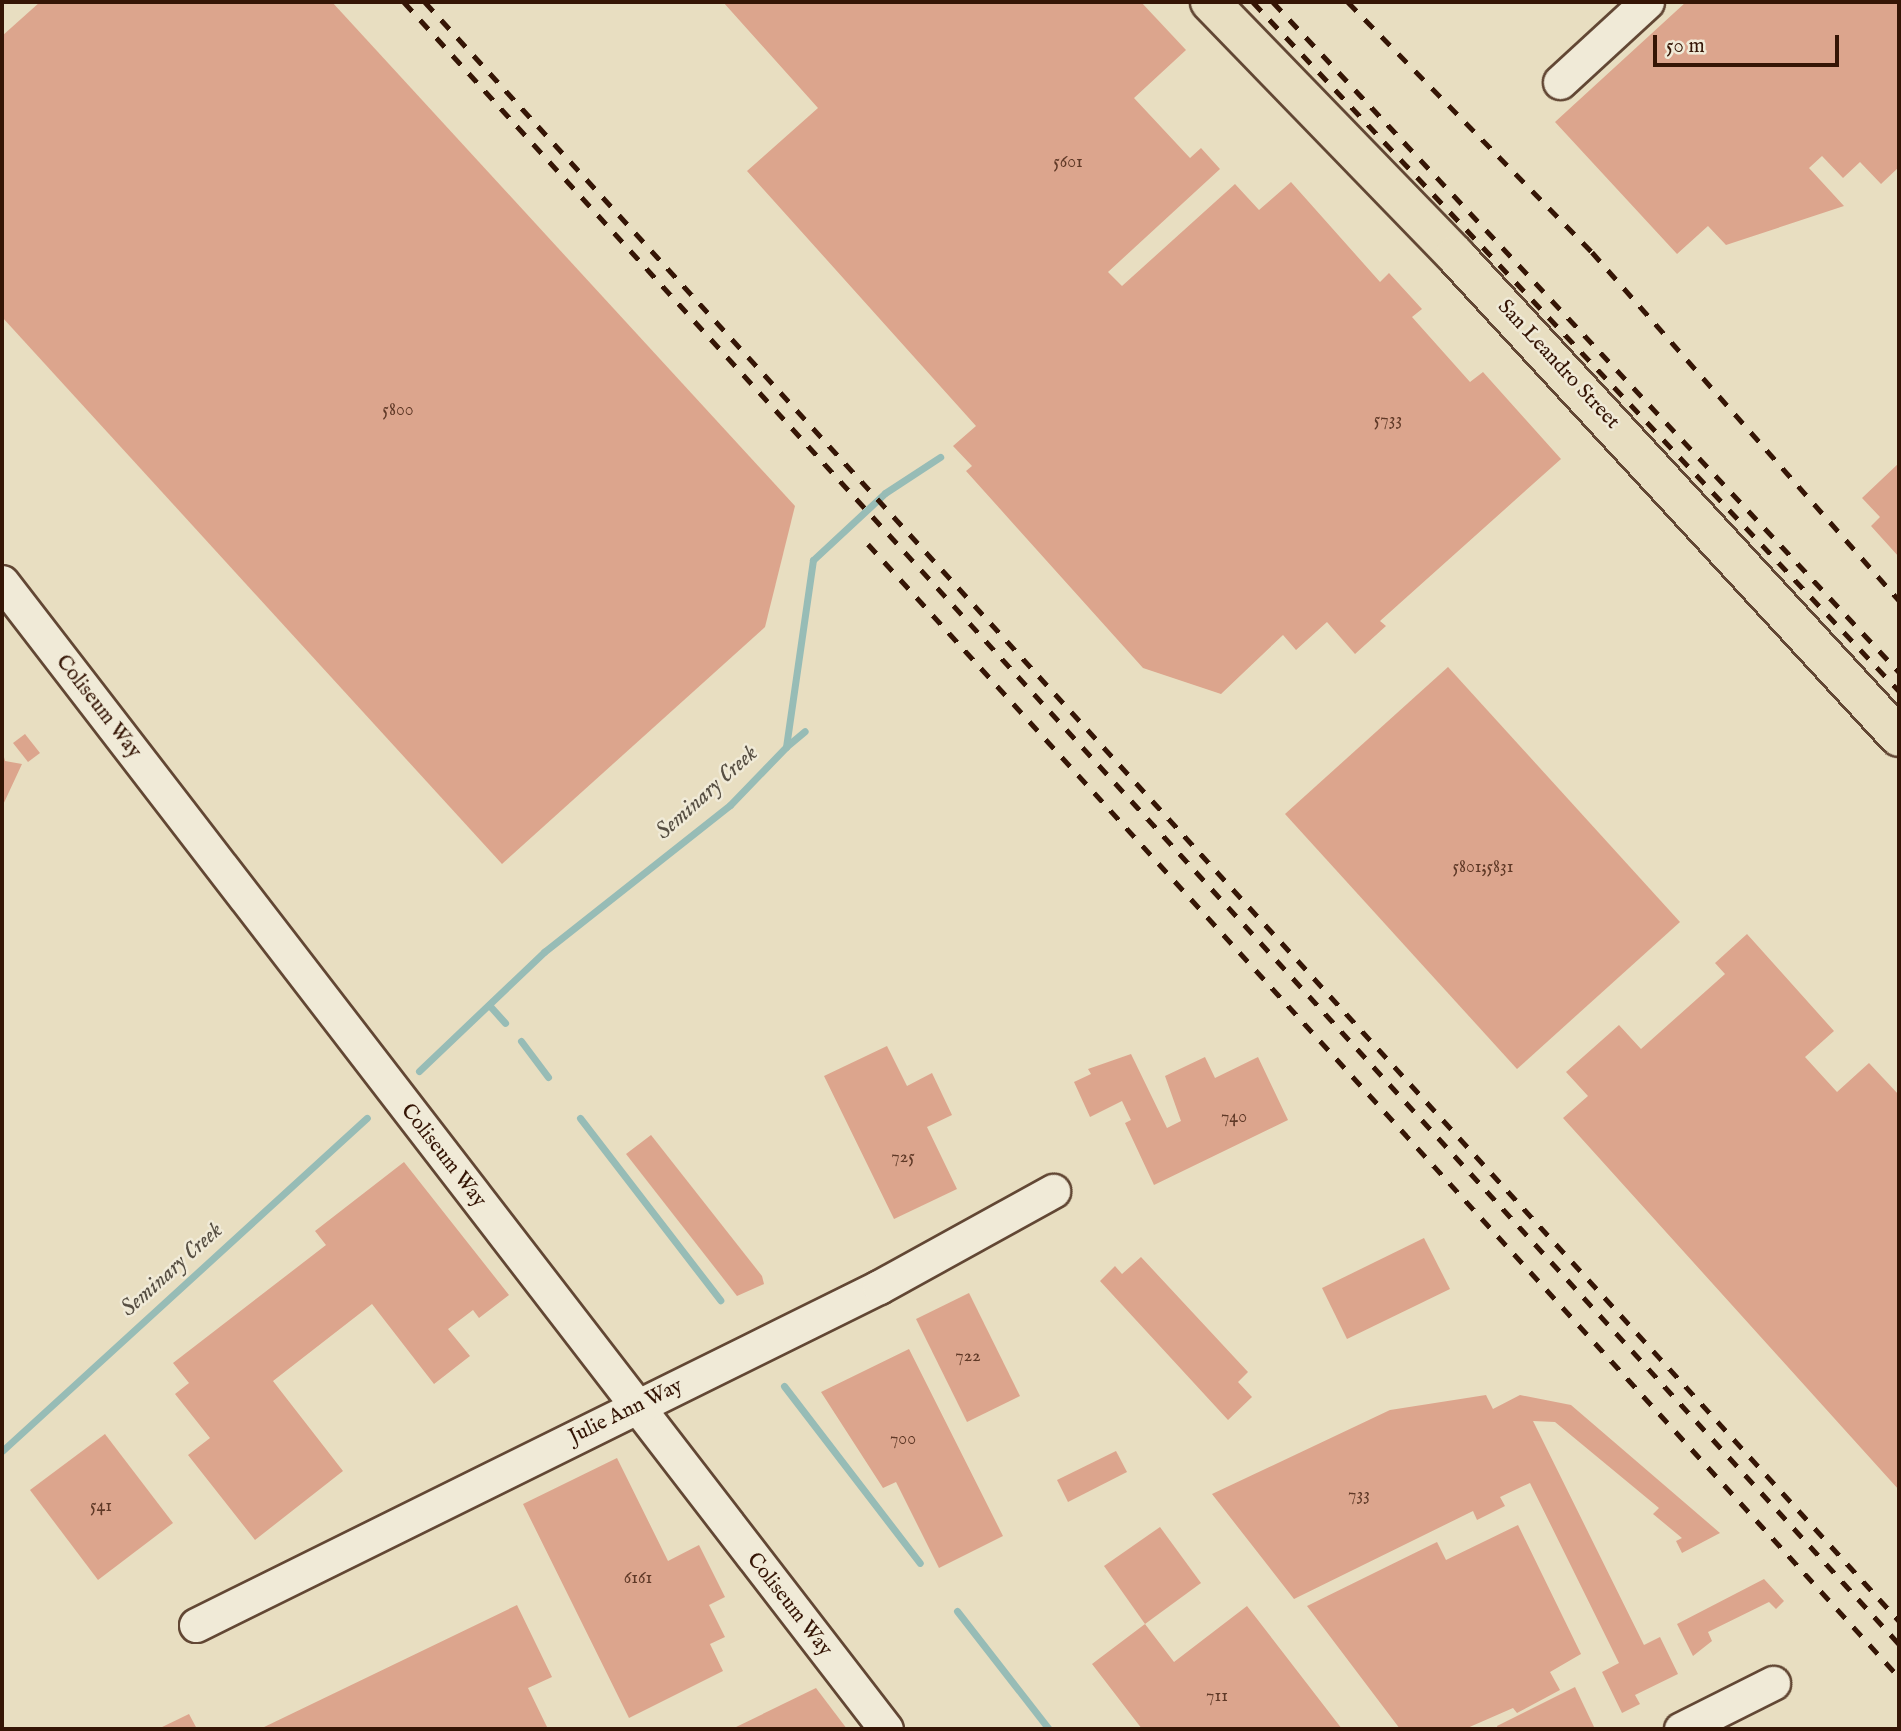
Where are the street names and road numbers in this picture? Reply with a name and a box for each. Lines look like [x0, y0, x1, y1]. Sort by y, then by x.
street label: San Leandro Street [1492, 295, 1624, 435]
street label: Coliseum Way [50, 650, 146, 764]
street label: Coliseum Way [395, 1099, 491, 1213]
street label: Julie Ann Way [565, 1374, 687, 1450]
street label: Coliseum Way [741, 1548, 837, 1662]

